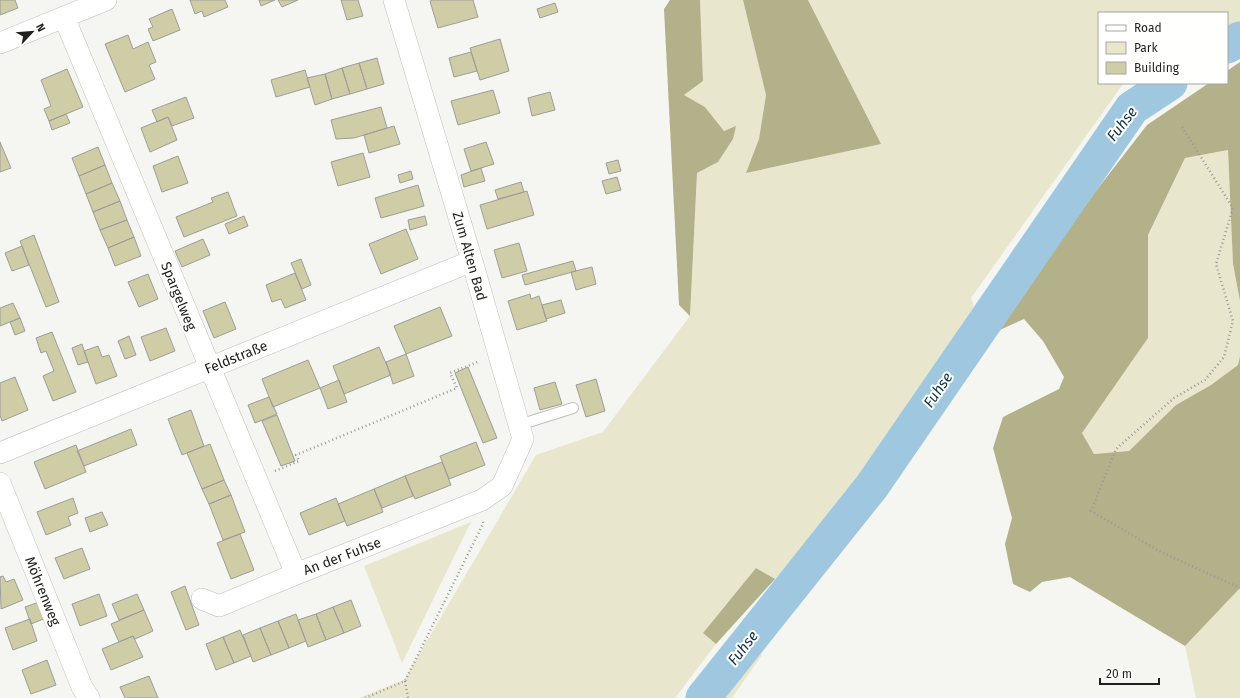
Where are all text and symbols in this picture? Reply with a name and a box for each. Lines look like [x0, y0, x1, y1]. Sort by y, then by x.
north arrow [12, 12, 52, 52]
legend [1098, 12, 1228, 84]
text: Road [1134, 21, 1162, 35]
text: N [33, 22, 48, 34]
text: Park [1134, 41, 1158, 55]
text: Building [1134, 61, 1180, 75]
water label: Fuhse [1103, 103, 1141, 145]
street label: Zum Alten Bad [449, 210, 490, 303]
street label: Spargelweg [157, 259, 200, 334]
street label: Feldstraße [202, 337, 270, 378]
water label: Fuhse [920, 369, 956, 411]
street label: An der Fuhse [301, 534, 383, 579]
street label: Möhrenweg [21, 554, 64, 629]
water label: Fuhse [724, 627, 762, 669]
scale bar [1100, 660, 1159, 686]
text: 20 m [1106, 667, 1132, 681]

